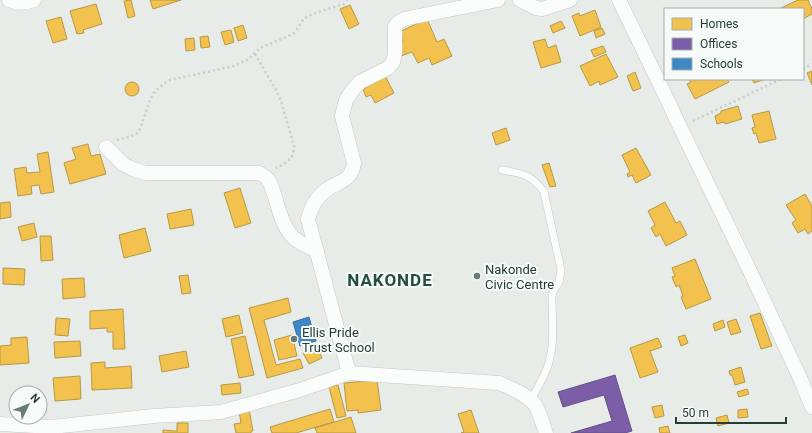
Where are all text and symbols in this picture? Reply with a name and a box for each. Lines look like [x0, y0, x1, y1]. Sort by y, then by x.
legend [664, 8, 804, 80]
text: Homes [700, 17, 738, 31]
text: Offices [700, 37, 737, 51]
text: Schools [700, 57, 743, 71]
place label: Nakonde Civic Centre [485, 262, 554, 292]
district label: NAKONDE [347, 270, 433, 290]
marker: Nakonde Civic Centre [472, 271, 482, 281]
place label: Ellis Pride Trust School [302, 325, 375, 355]
marker: Ellis Pride Trust School [289, 334, 299, 344]
north arrow [8, 385, 48, 425]
text: N [28, 391, 43, 406]
scale bar [676, 399, 786, 425]
text: 50 m [682, 406, 709, 420]

